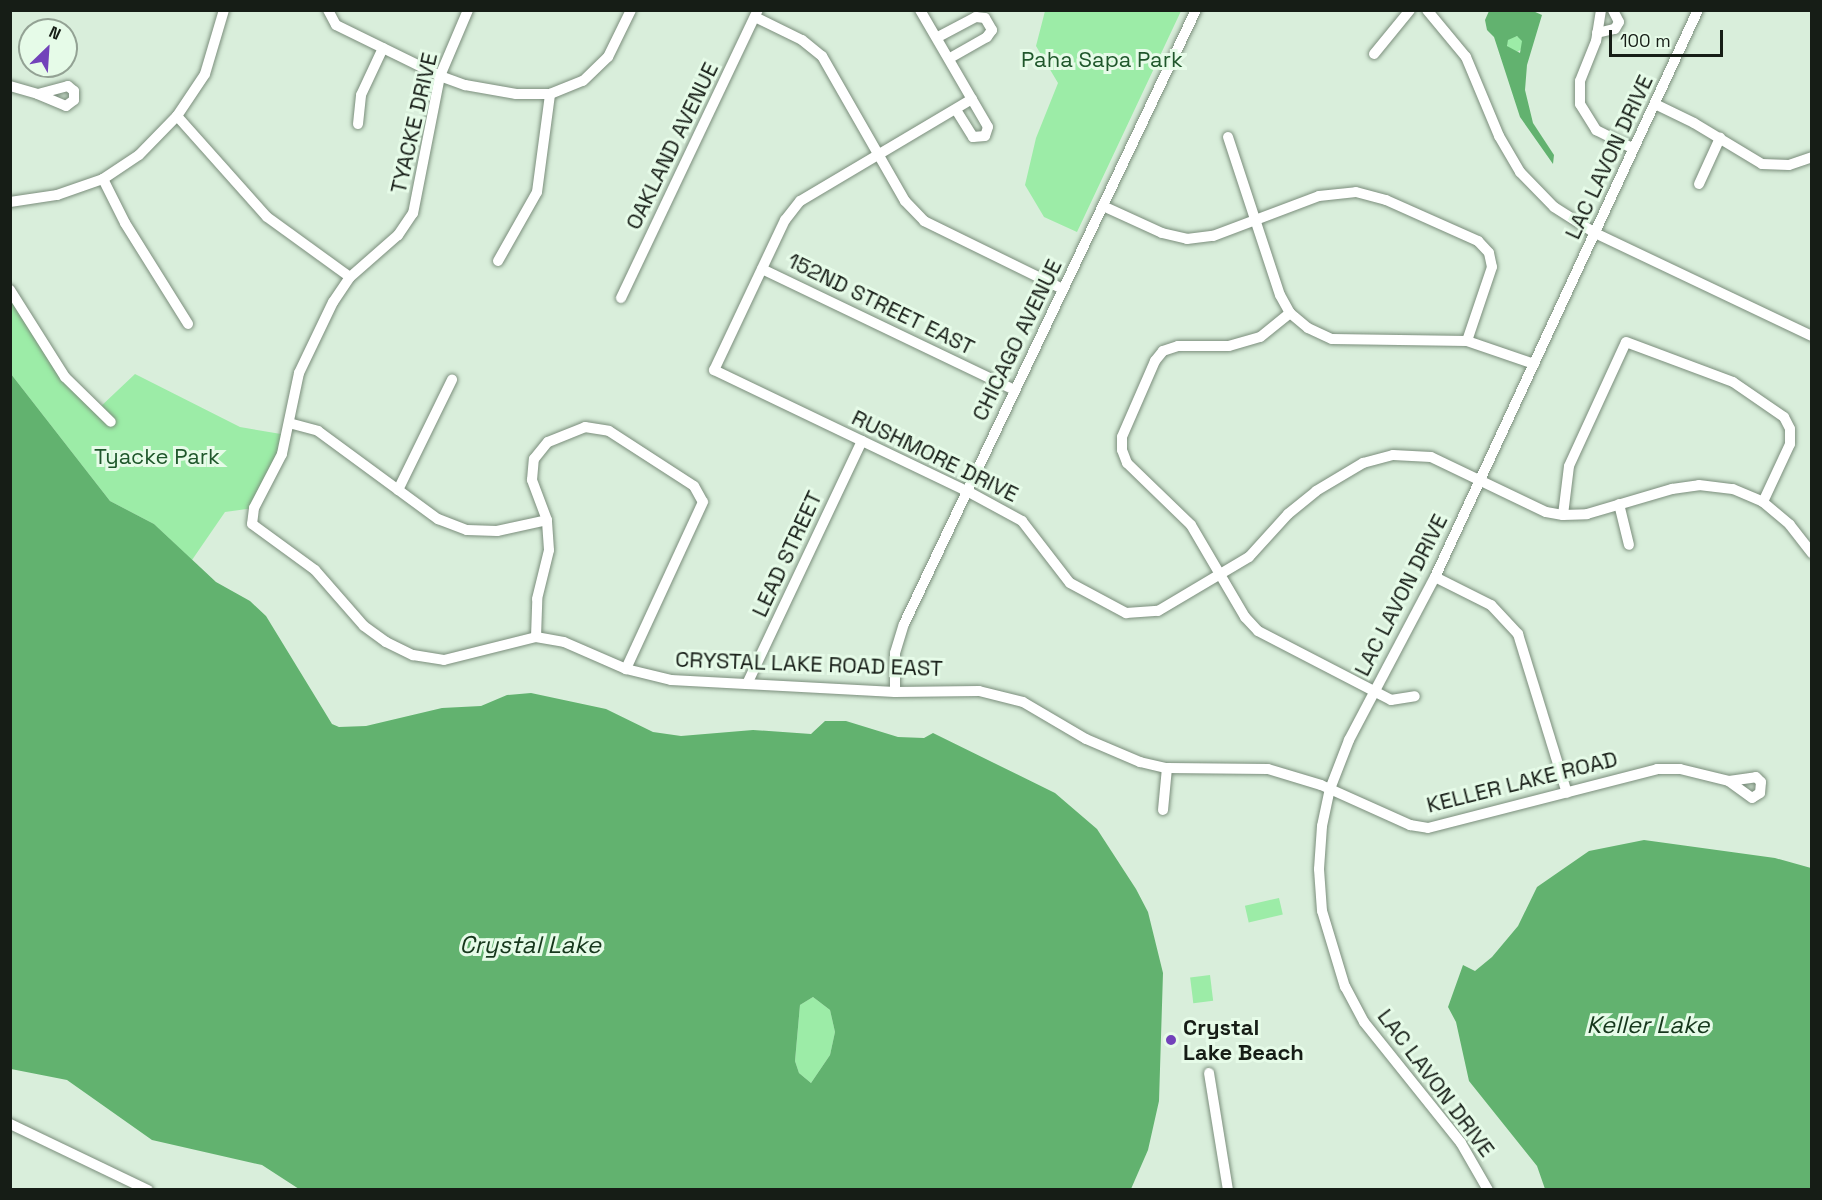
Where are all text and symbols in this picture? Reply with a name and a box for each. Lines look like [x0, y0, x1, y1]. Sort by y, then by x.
north arrow [18, 18, 78, 78]
scale bar [1612, 18, 1726, 56]
text: N [46, 21, 64, 45]
text: 100 m [1620, 29, 1671, 52]
park label: Paha Sapa Park [1021, 47, 1183, 73]
street label: TYACKE DRIVE [385, 50, 443, 196]
street label: OAKLAND AVENUE [620, 58, 724, 234]
street label: LAC LAVON DRIVE [1559, 71, 1659, 243]
street label: 152ND STREET EAST [783, 247, 979, 361]
street label: CHICAGO AVENUE [966, 255, 1068, 425]
street label: RUSHMORE DRIVE [847, 404, 1023, 508]
park label: Tyacke Park [94, 444, 220, 470]
street label: LEAD STREET [746, 487, 828, 621]
street label: LAC LAVON DRIVE [1349, 510, 1453, 680]
street label: CRYSTAL LAKE ROAD EAST [675, 646, 943, 682]
street label: KELLER LAKE ROAD [1424, 745, 1620, 819]
water label: Crystal Lake [459, 931, 601, 959]
street label: LAC LAVON DRIVE [1372, 1004, 1500, 1162]
water label: Keller Lake [1587, 1011, 1709, 1039]
place label: Crystal Lake Beach [1183, 1014, 1304, 1066]
marker: Crystal Lake Beach [1164, 1033, 1178, 1047]

